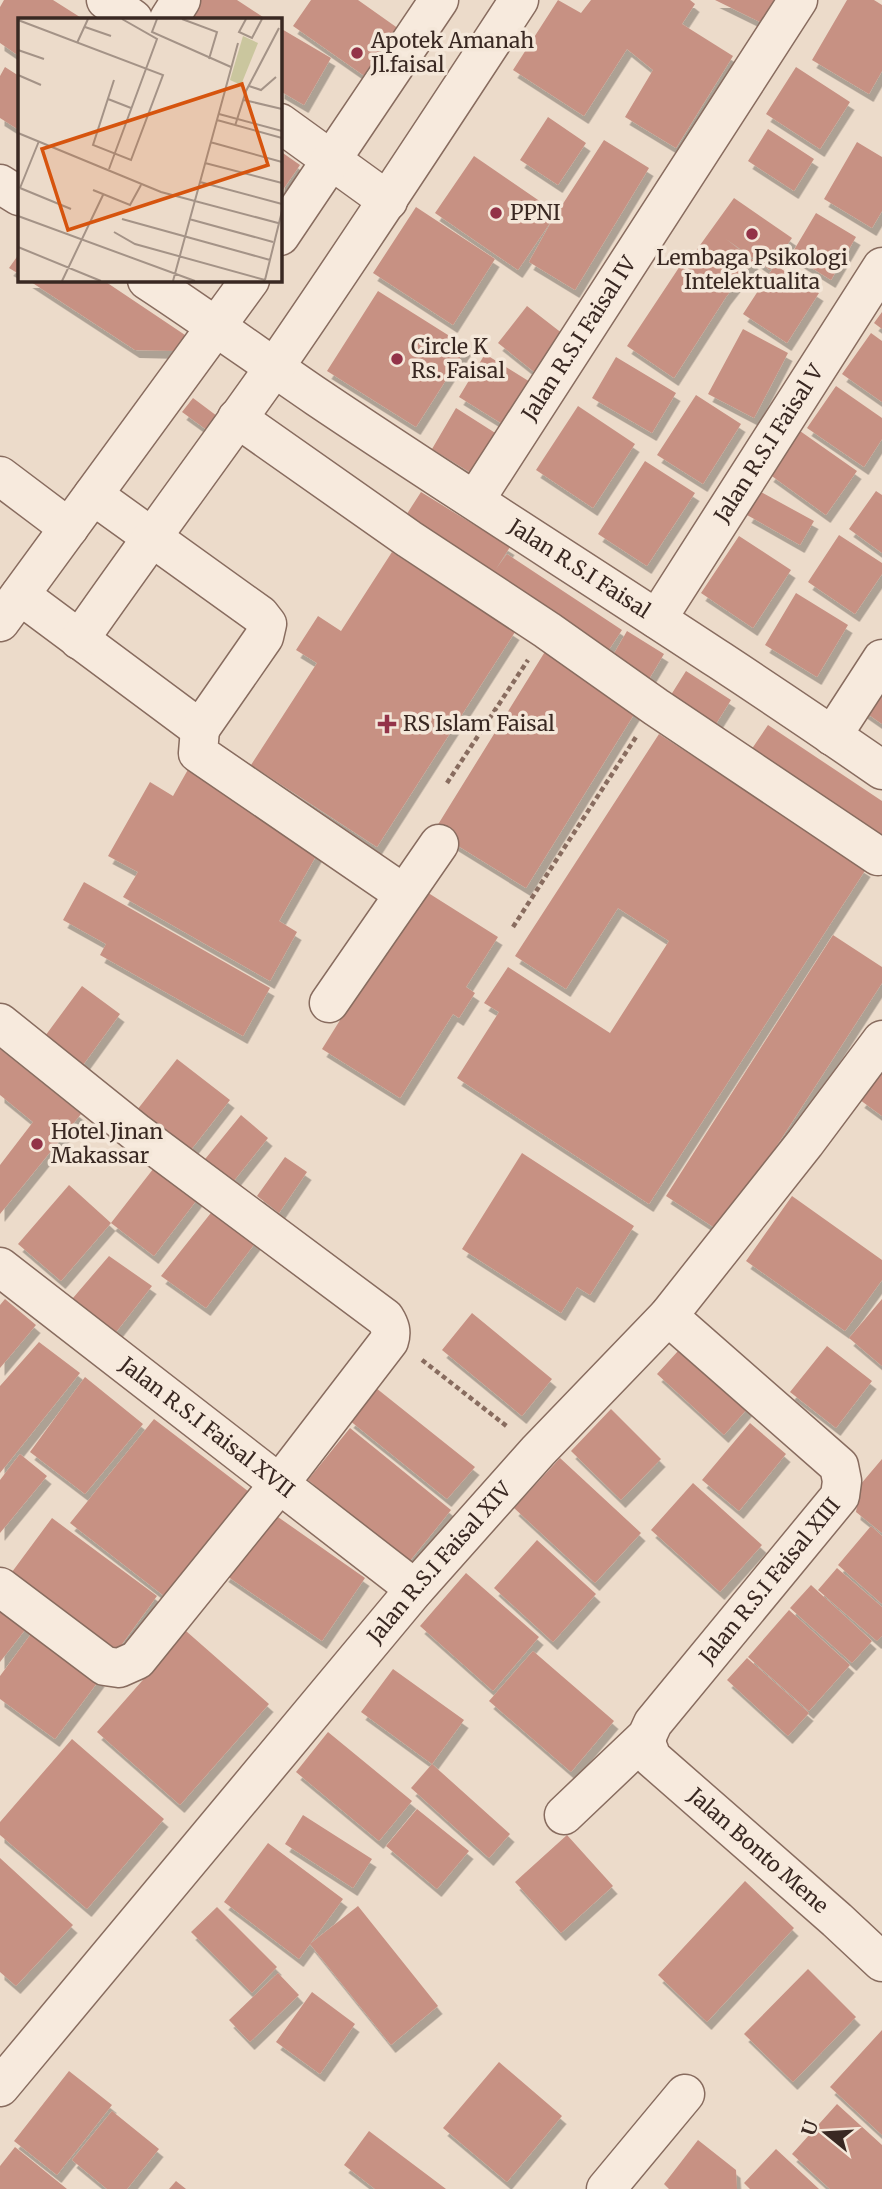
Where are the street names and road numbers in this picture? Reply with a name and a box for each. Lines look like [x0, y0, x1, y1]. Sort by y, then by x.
street label: Jalan R.S.I Faisal IV [515, 250, 642, 427]
street label: Jalan R.S.I Faisal V [708, 359, 830, 528]
street label: Jalan R.S.I Faisal [503, 512, 656, 624]
street label: Jalan R.S.I Faisal XVII [114, 1350, 300, 1503]
street label: Jalan R.S.I Faisal XIV [361, 1475, 518, 1650]
street label: Jalan R.S.I Faisal XIII [693, 1492, 846, 1670]
street label: Jalan Bonto Mene [682, 1781, 834, 1919]

